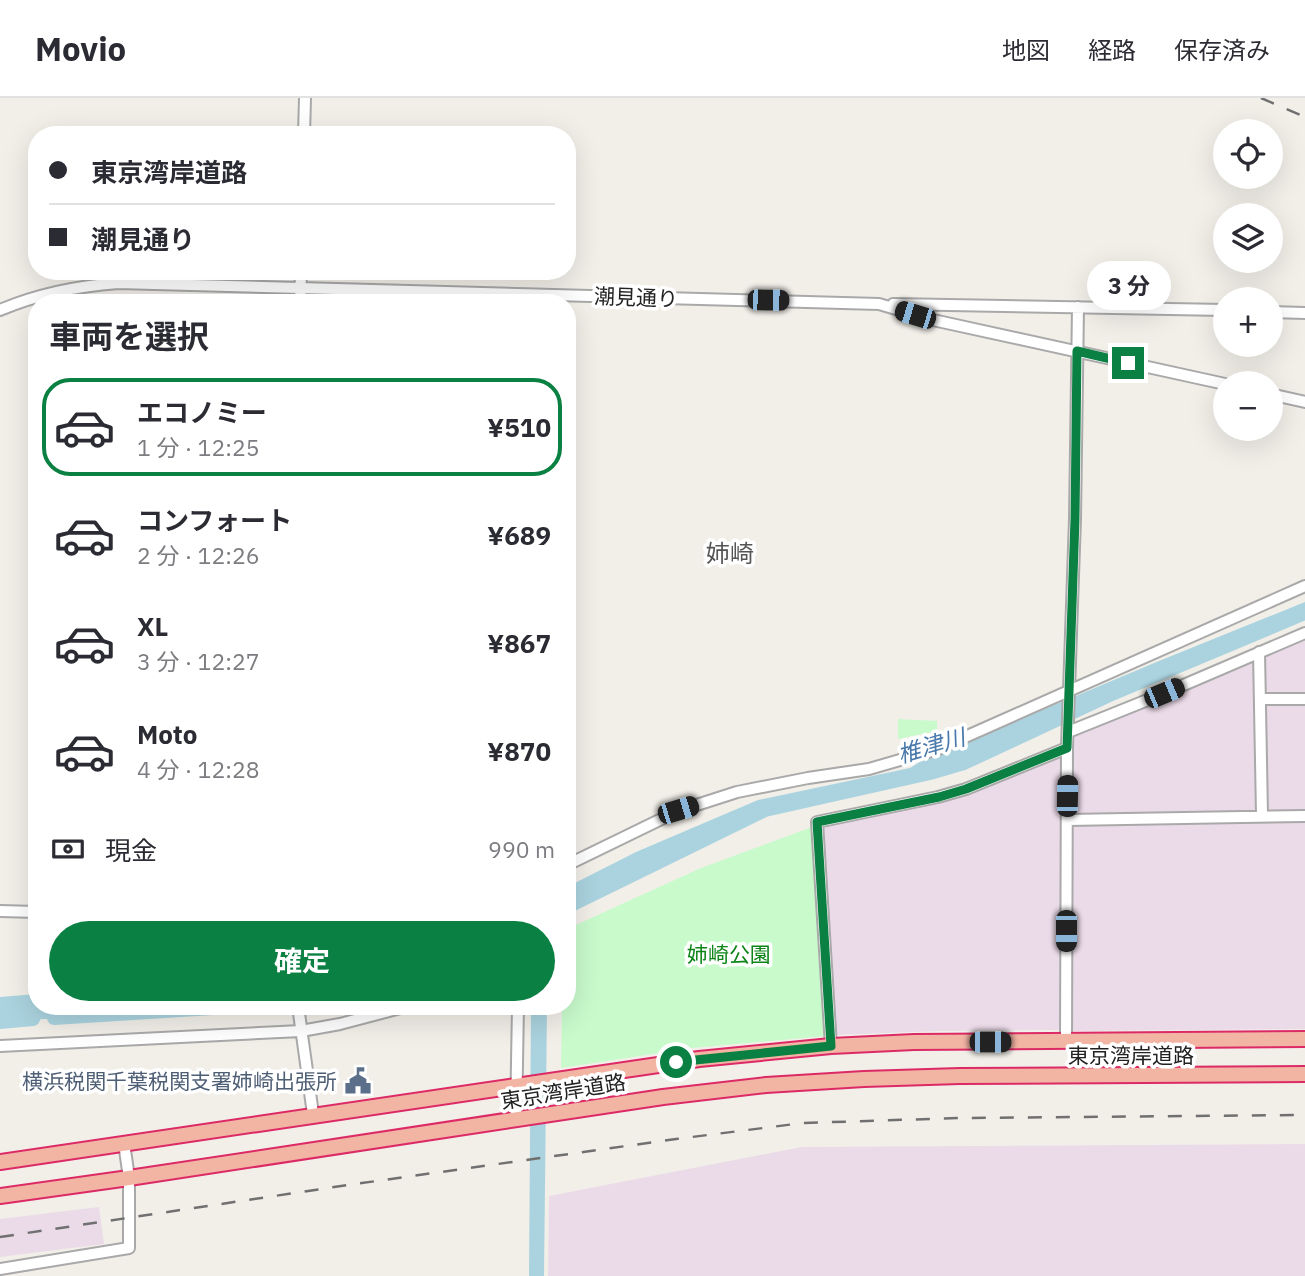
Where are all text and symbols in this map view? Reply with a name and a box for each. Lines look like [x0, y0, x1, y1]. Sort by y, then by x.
text: Movio [35, 27, 126, 70]
text: 地図 [1002, 34, 1050, 66]
text: 経路 [1088, 34, 1136, 66]
text: 保存済み [1174, 34, 1270, 66]
map controls [1213, 119, 1283, 441]
button: locate [1213, 119, 1283, 189]
text: 東京湾岸道路 [91, 155, 247, 189]
button: layers [1213, 203, 1283, 273]
text: 潮見通り [91, 222, 195, 256]
callout: 3 分 [1086, 261, 1170, 310]
text: 3 分 [1108, 270, 1150, 300]
street label: 潮見通り [594, 282, 678, 312]
button: + [1213, 287, 1283, 357]
car [747, 289, 790, 311]
car [892, 299, 939, 331]
text: 車両を選択 [49, 315, 209, 357]
route end [1112, 347, 1144, 379]
button: − [1213, 371, 1283, 441]
text: エコノミー [137, 395, 267, 429]
icon: car [53, 396, 116, 459]
text: ¥510 [487, 410, 551, 444]
text: 1 分 · 12:25 [137, 432, 260, 462]
text: コンフォート [137, 503, 292, 537]
icon: car [53, 504, 116, 567]
text: ¥689 [487, 518, 551, 552]
district label: 姉崎 [706, 537, 754, 569]
text: 2 分 · 12:26 [137, 540, 260, 570]
text: XL [137, 609, 168, 643]
icon: car [53, 612, 116, 675]
text: ¥867 [487, 626, 551, 660]
text: 3 分 · 12:27 [137, 646, 260, 676]
car [1141, 675, 1188, 711]
text: Moto [137, 717, 197, 751]
icon: car [53, 720, 116, 783]
water label: 椎津川 [894, 720, 971, 769]
text: ¥870 [487, 734, 551, 768]
text: 4 分 · 12:28 [137, 754, 260, 784]
car [1057, 775, 1078, 817]
car [655, 794, 702, 826]
icon: cash [49, 830, 87, 868]
text: 現金 [105, 833, 157, 867]
text: 990 m [488, 834, 555, 864]
car [1056, 910, 1077, 952]
button: 確定 [49, 921, 555, 1001]
park label: 姉崎公園 [687, 940, 771, 968]
car [970, 1032, 1012, 1053]
street label: 東京湾岸道路 [1068, 1041, 1194, 1069]
route start [660, 1046, 692, 1078]
public building icon: 横浜税関千葉税関支署姉崎出張所 [343, 1066, 373, 1096]
place label: 横浜税関千葉税関支署姉崎出張所 [22, 1067, 337, 1095]
street label: 東京湾岸道路 [499, 1067, 627, 1115]

